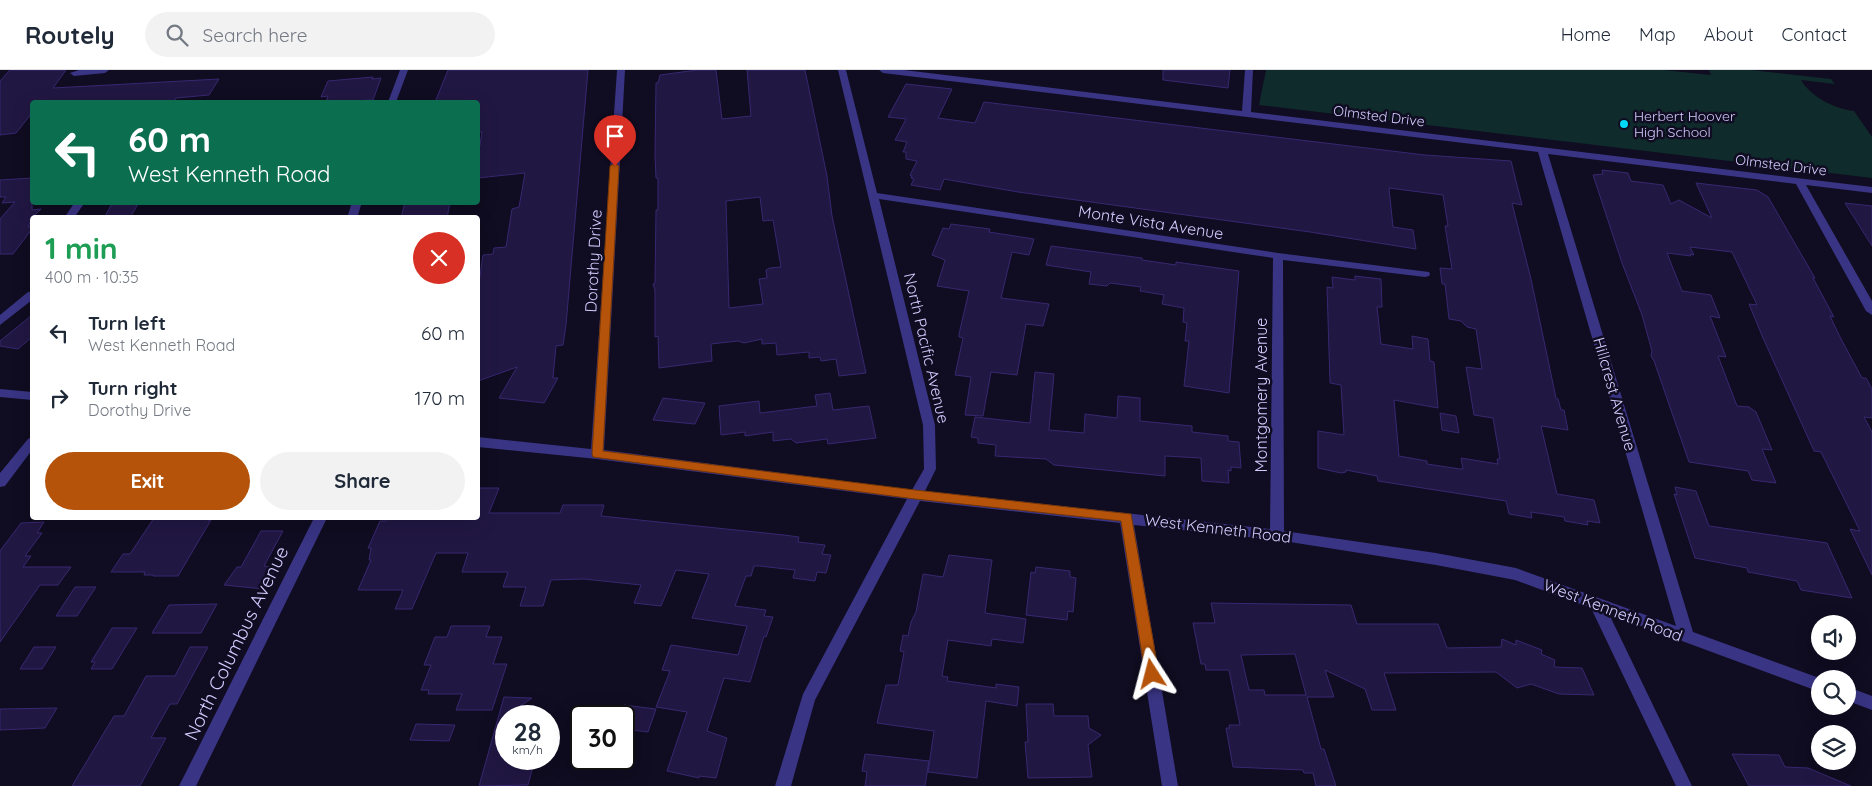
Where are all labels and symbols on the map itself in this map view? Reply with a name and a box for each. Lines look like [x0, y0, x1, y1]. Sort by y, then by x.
street label: Olmsted Drive [1332, 101, 1426, 131]
place label: Herbert Hoover High School [1634, 107, 1736, 141]
pin [594, 115, 636, 166]
marker: Herbert Hoover High School [1618, 118, 1630, 130]
street label: Olmsted Drive [1734, 150, 1828, 180]
street label: Monte Vista Avenue [1077, 201, 1225, 243]
street label: Dorothy Drive [580, 209, 606, 313]
street label: North Pacific Avenue [900, 271, 954, 425]
street label: Montgomery Avenue [1251, 318, 1271, 472]
street label: Hillcrest Avenue [1589, 335, 1641, 453]
street label: West Kenneth Road [1144, 509, 1292, 547]
street label: North Columbus Avenue [179, 542, 293, 744]
street label: West Kenneth Road [1541, 574, 1685, 646]
position arrow [1125, 647, 1177, 699]
speed limit sign: 30 [570, 705, 635, 770]

